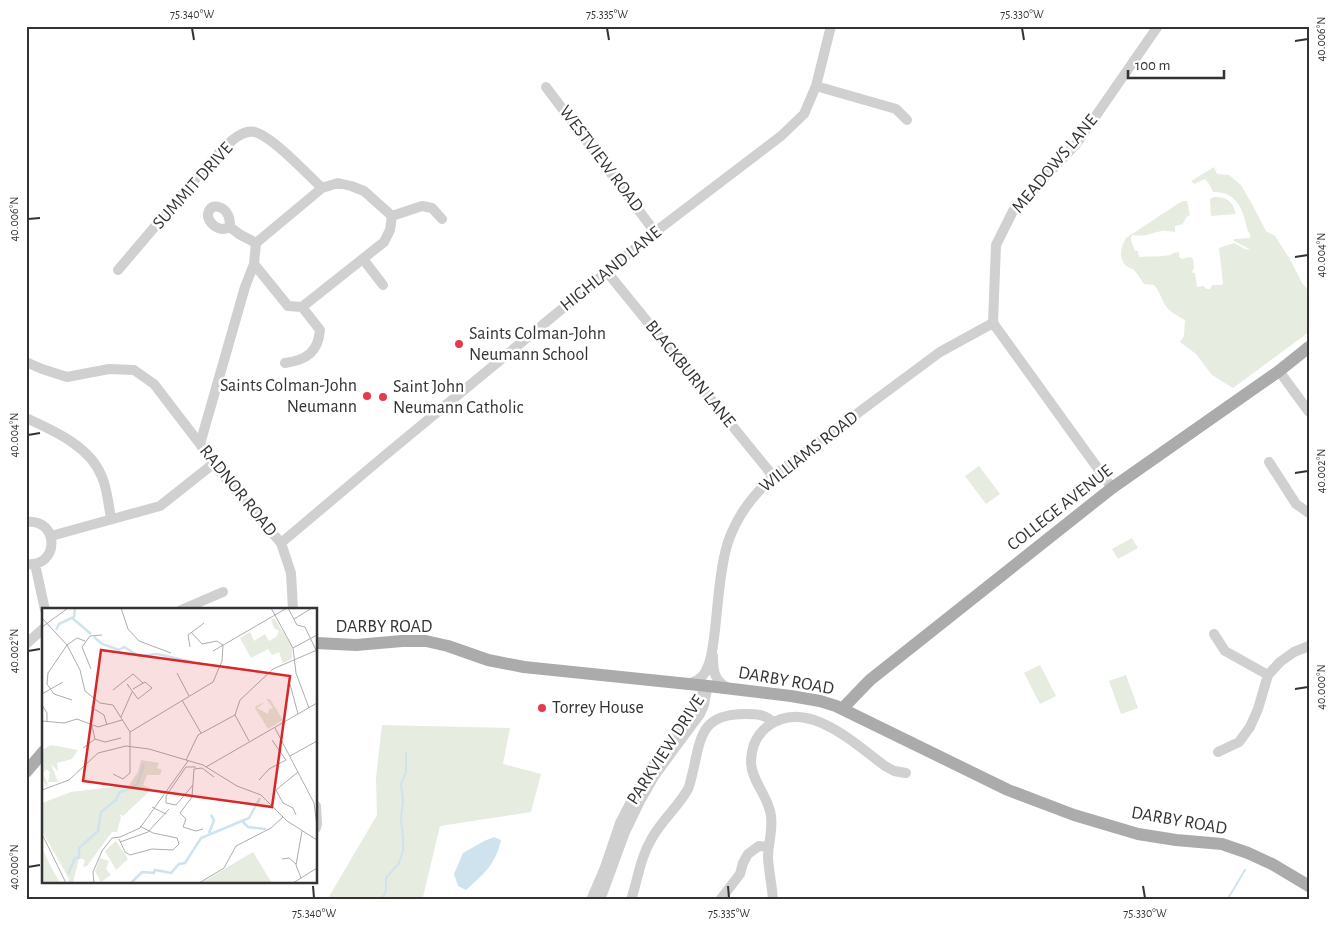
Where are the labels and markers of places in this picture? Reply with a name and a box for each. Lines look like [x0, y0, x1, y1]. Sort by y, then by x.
place label: Saints Colman-John Neumann School [469, 325, 606, 364]
marker: Saints Colman-John Neumann School [453, 338, 465, 350]
place label: Saints Colman-John Neumann [220, 377, 357, 416]
place label: Saint John Neumann Catholic [393, 378, 524, 417]
marker: Saints Colman-John Neumann [361, 390, 373, 402]
marker: Saint John Neumann Catholic [377, 391, 389, 403]
place label: Torrey House [552, 699, 644, 717]
marker: Torrey House [536, 702, 548, 714]

